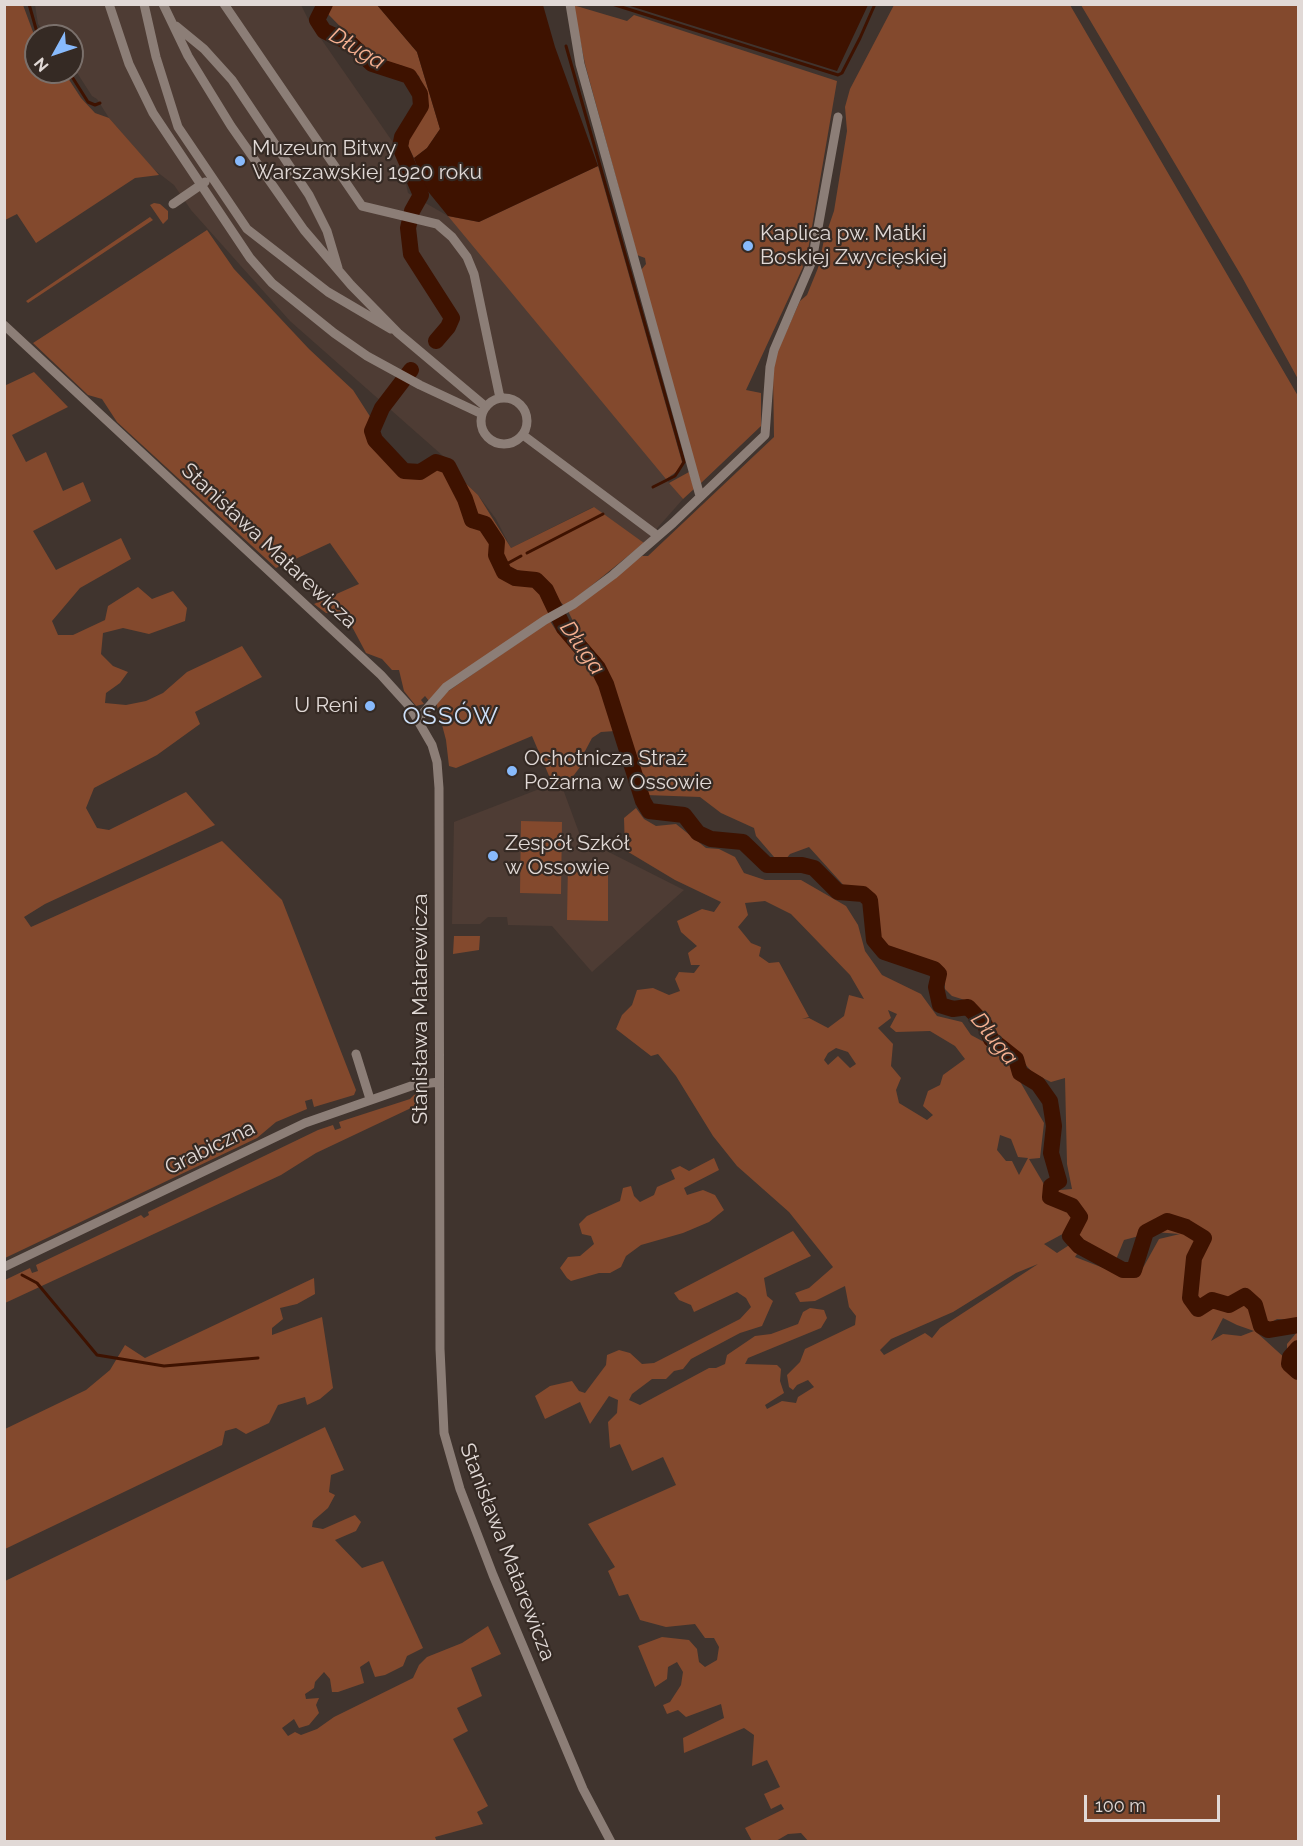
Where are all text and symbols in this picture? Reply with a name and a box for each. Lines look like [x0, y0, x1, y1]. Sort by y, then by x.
water label: Długa [324, 22, 390, 76]
north arrow [24, 24, 84, 84]
text: N [30, 54, 53, 75]
place label: Muzeum Bitwy Warszawskiej 1920 roku [252, 136, 482, 186]
marker: Muzeum Bitwy Warszawskiej 1920 roku [233, 154, 247, 168]
place label: Kaplica pw. Matki Boskiej Zwycięskiej [760, 221, 947, 271]
marker: Kaplica pw. Matki Boskiej Zwycięskiej [741, 239, 755, 253]
street label: Stanisława Matarewicza [176, 458, 362, 634]
water label: Długa [554, 616, 610, 680]
place label: U Reni [294, 693, 358, 719]
marker: U Reni [363, 699, 377, 713]
district label: OSSÓW [402, 703, 500, 731]
place label: Ochotnicza Straż Pożarna w Ossowie [524, 746, 712, 796]
marker: Ochotnicza Straż Pożarna w Ossowie [505, 764, 519, 778]
place label: Zespół Szkół w Ossowie [505, 831, 630, 881]
marker: Zespół Szkół w Ossowie [486, 849, 500, 863]
street label: Stanisława Matarewicza [408, 893, 434, 1125]
water label: Długa [965, 1007, 1023, 1071]
street label: Grabiczna [161, 1115, 259, 1181]
street label: Stanisława Matarewicza [454, 1440, 560, 1664]
scale bar [1087, 1783, 1224, 1821]
text: 100 m [1095, 1795, 1146, 1816]

